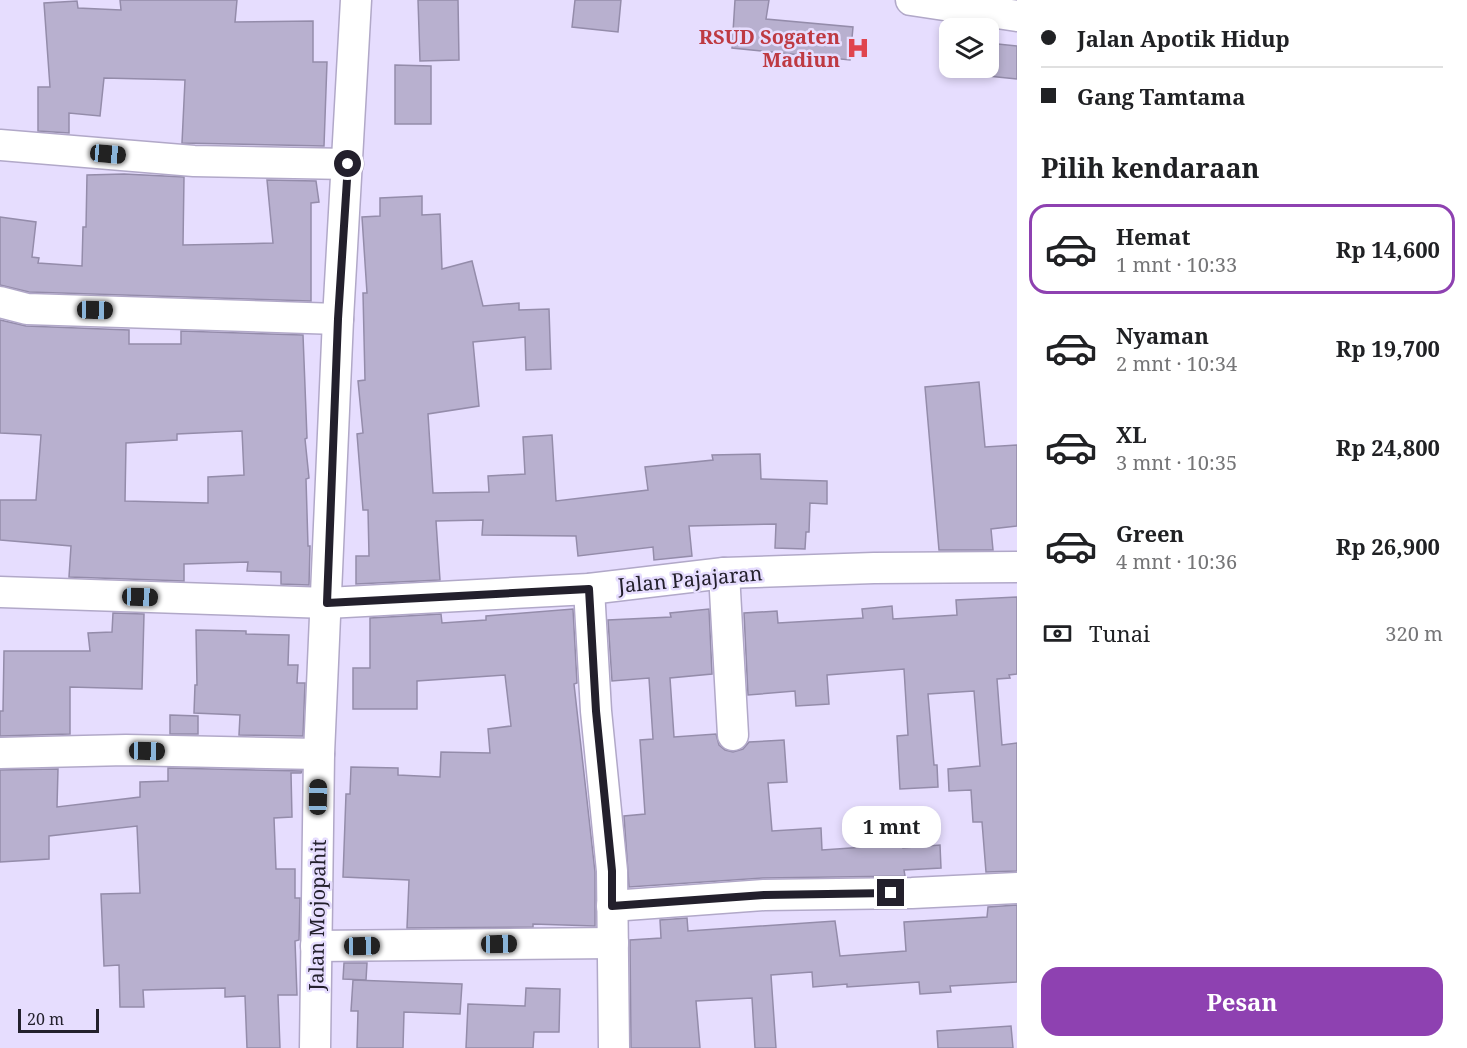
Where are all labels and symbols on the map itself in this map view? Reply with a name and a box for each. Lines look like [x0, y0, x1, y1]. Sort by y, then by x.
place label: RSUD Sogaten Madiun [699, 23, 840, 73]
hospital icon: RSUD Sogaten Madiun [845, 35, 871, 61]
car [89, 143, 127, 165]
route start [334, 150, 361, 177]
car [77, 301, 113, 319]
street label: Jalan Pajajaran [616, 559, 764, 599]
car [122, 587, 158, 607]
car [129, 742, 165, 760]
car [309, 779, 327, 815]
callout: 1 mnt [842, 806, 940, 848]
street label: Jalan Mojopahit [302, 839, 332, 992]
route end [877, 879, 904, 906]
car [481, 935, 517, 953]
car [344, 937, 380, 955]
scale bar [18, 1006, 99, 1034]

